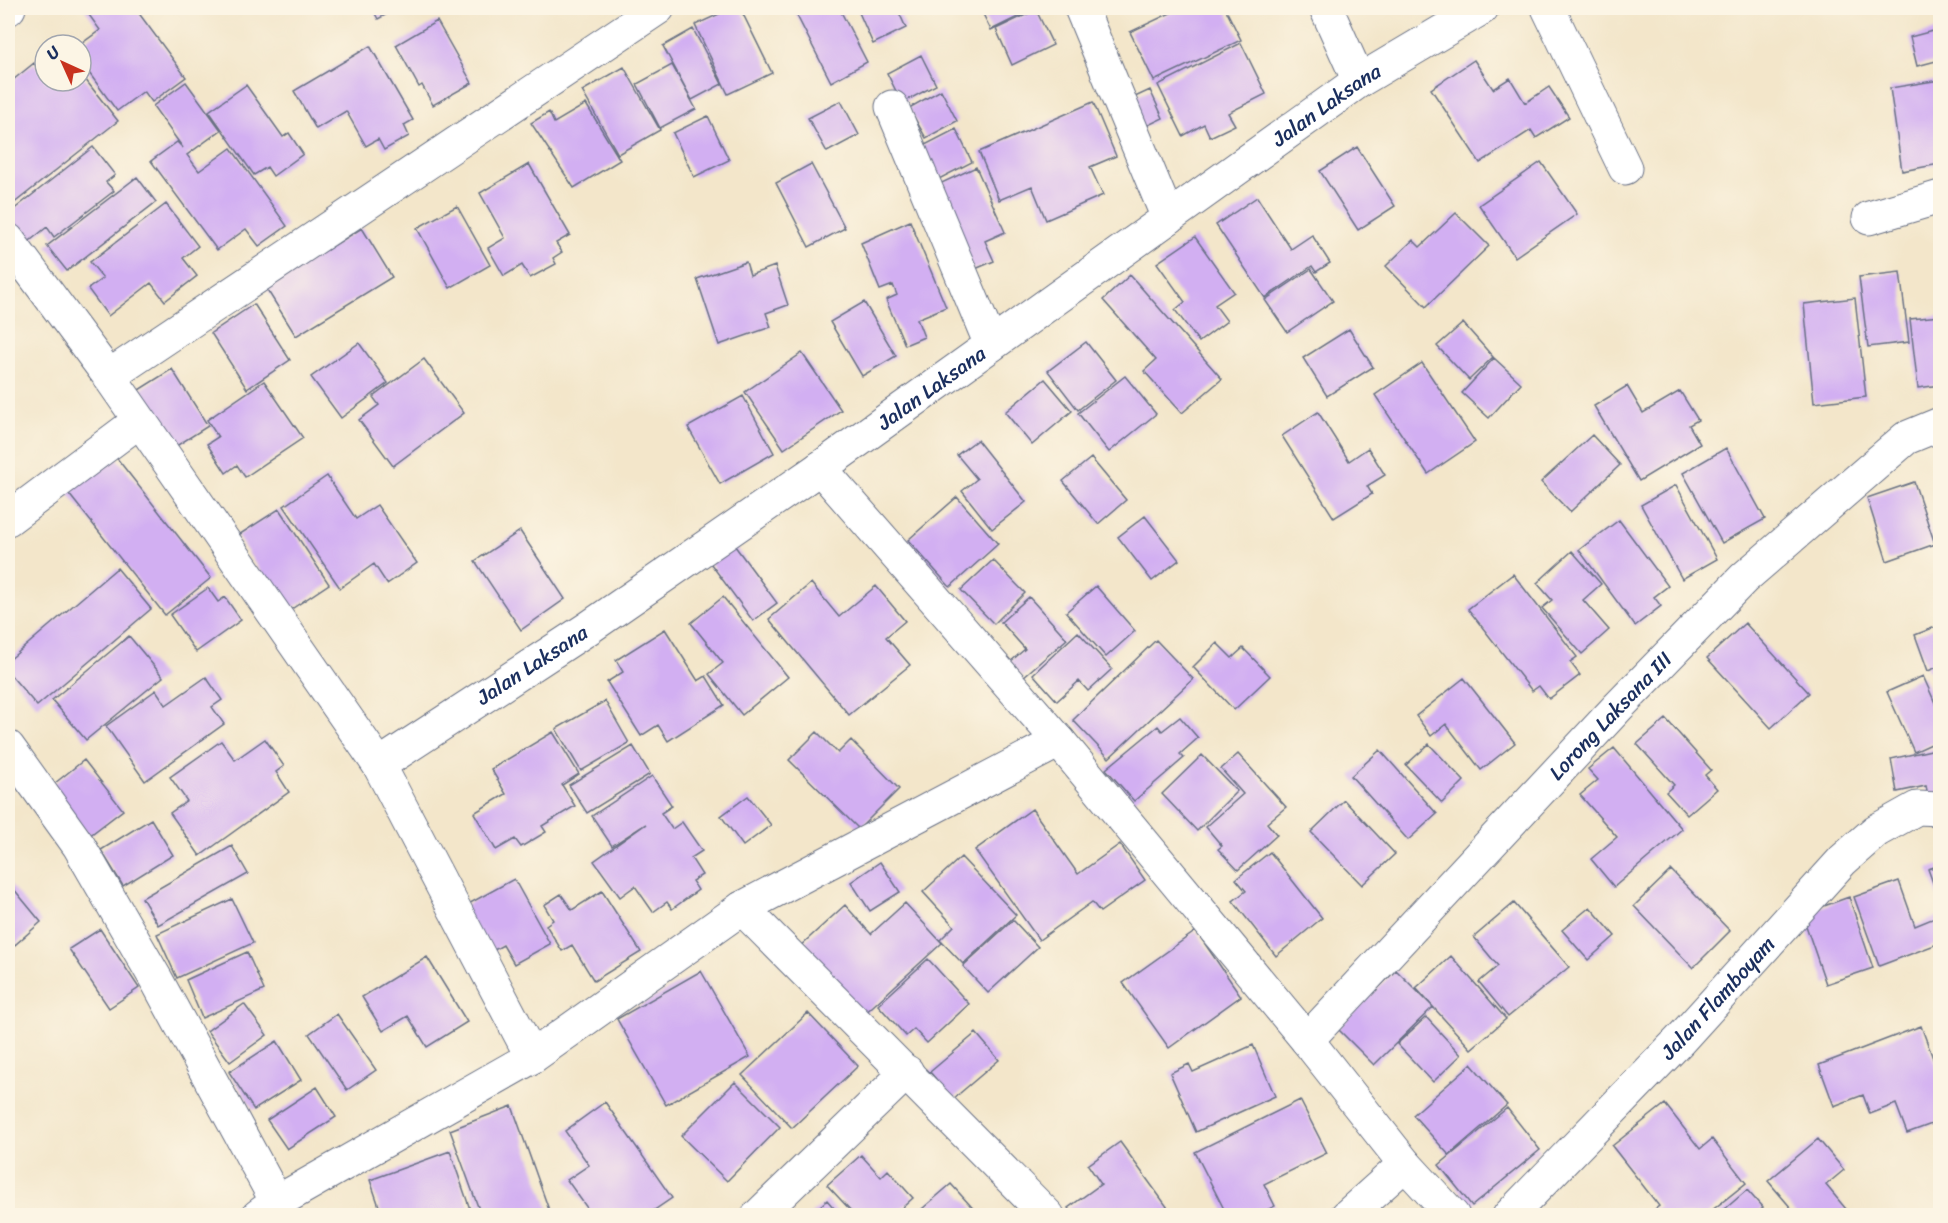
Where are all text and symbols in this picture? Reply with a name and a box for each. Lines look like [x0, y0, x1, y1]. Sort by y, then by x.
north arrow [33, 33, 93, 93]
text: U [39, 38, 68, 67]
street label: Jalan Laksana [1263, 53, 1389, 158]
street label: Jalan Laksana [868, 335, 995, 441]
street label: Jalan Laksana [468, 614, 596, 716]
street label: Lorong Laksana III [1539, 642, 1682, 790]
street label: Jalan Flamboyam [1650, 927, 1785, 1070]

